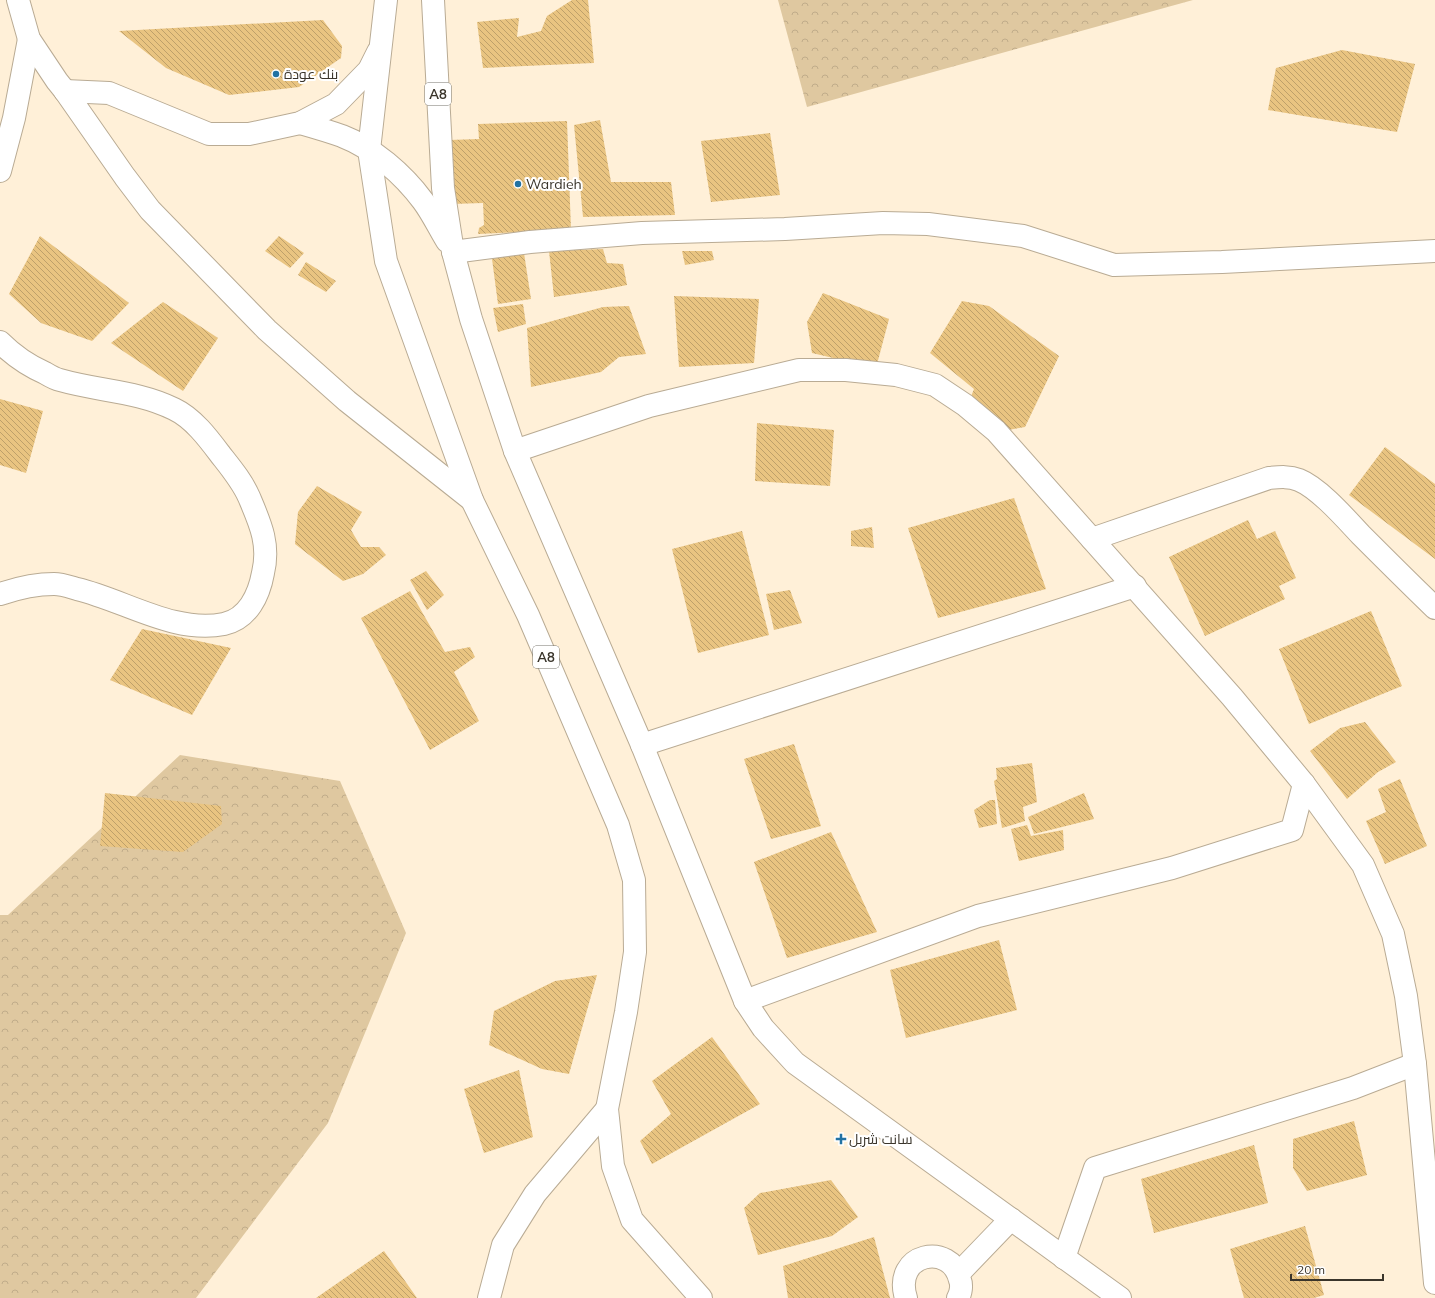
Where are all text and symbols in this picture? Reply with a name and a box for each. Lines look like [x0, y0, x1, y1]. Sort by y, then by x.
place label: بنك عودة [284, 65, 338, 83]
marker: بنك عودة [271, 69, 281, 79]
road number: A8 [425, 83, 451, 105]
place label: Wardieh [526, 175, 582, 193]
marker: Wardieh [513, 179, 523, 189]
road number: A8 [533, 646, 559, 668]
place label: سانت شربل [849, 1130, 913, 1148]
marker: سانت شربل [836, 1134, 846, 1144]
scale bar [1291, 1256, 1383, 1282]
text: 20 m [1297, 1262, 1325, 1277]

